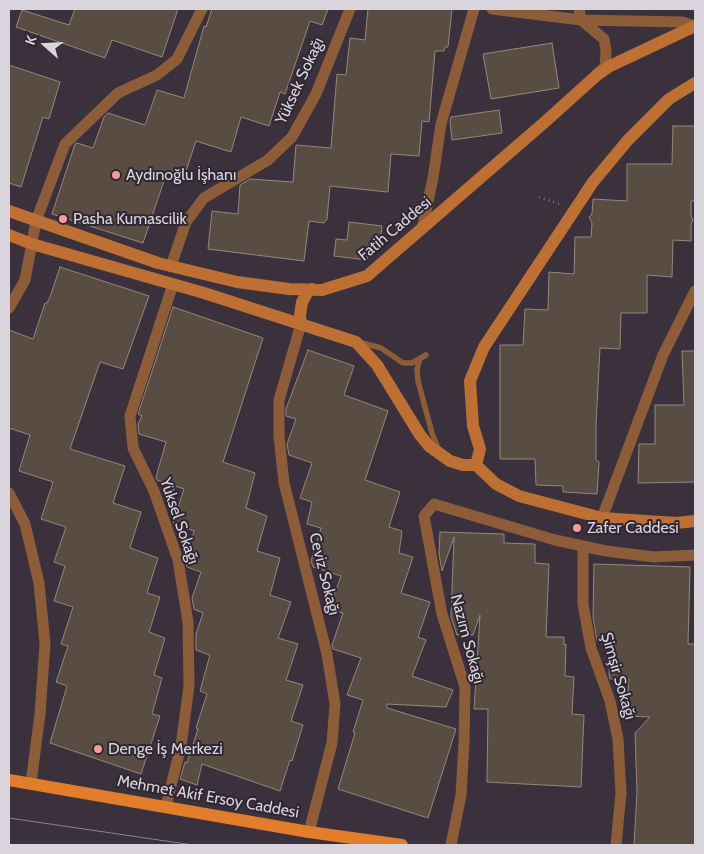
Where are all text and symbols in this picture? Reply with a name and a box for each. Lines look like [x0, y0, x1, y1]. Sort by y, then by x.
north arrow [20, 20, 70, 70]
text: K [21, 33, 41, 47]
street label: Yüksek Sokağı [272, 35, 328, 127]
place label: Aydınoğlu İşhanı [126, 165, 236, 185]
marker: Aydınoğlu İşhanı [110, 169, 122, 181]
street label: Fatih Caddesi [355, 193, 435, 265]
place label: Pasha Kumascilik [73, 209, 187, 229]
marker: Pasha Kumascilik [57, 213, 69, 225]
street label: Yüksel Sokağı [155, 475, 203, 567]
place label: Zafer Caddesi [587, 518, 679, 538]
marker: Zafer Caddesi [571, 522, 583, 534]
street label: Ceviz Sokağı [304, 531, 344, 617]
street label: Nazım Sokağı [446, 592, 488, 686]
street label: Şimşir Sokağı [596, 630, 640, 722]
place label: Denge İş Merkezi [108, 739, 223, 759]
marker: Denge İş Merkezi [92, 743, 104, 755]
street label: Mehmet Akif Ersoy Caddesi [116, 772, 300, 822]

